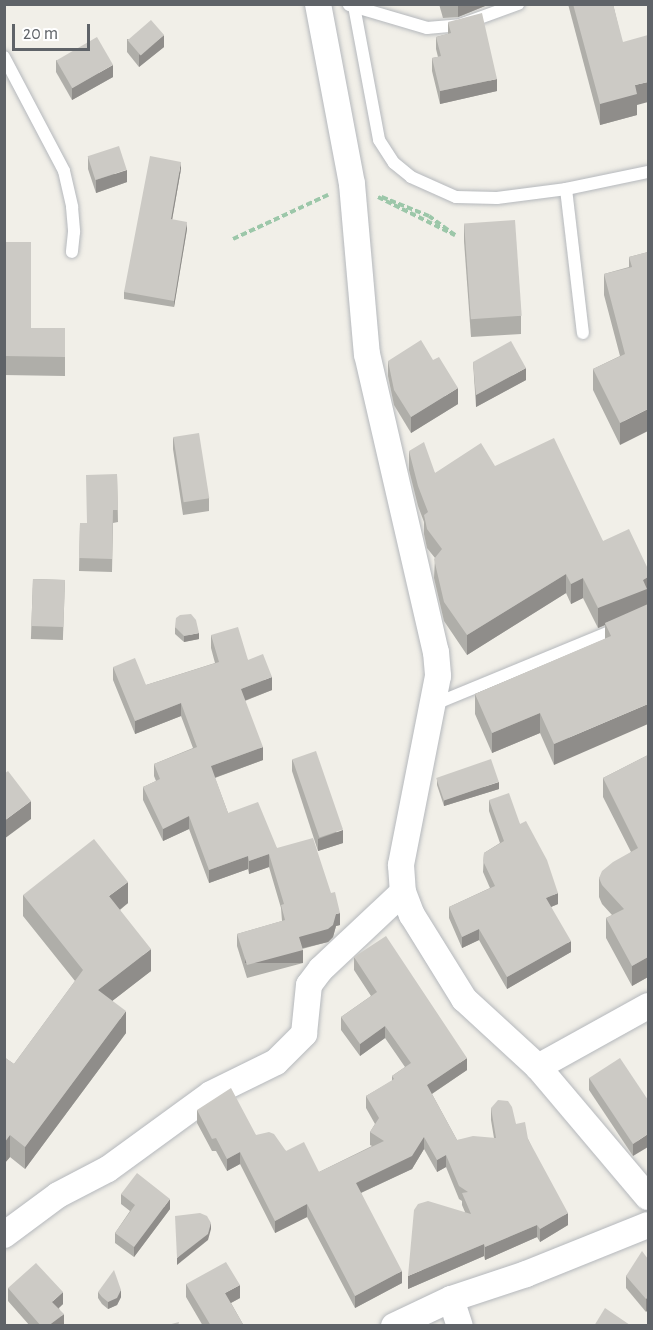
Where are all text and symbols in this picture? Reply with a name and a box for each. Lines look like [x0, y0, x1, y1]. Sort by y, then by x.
scale bar [15, 12, 93, 50]
text: 20 m [23, 25, 58, 43]

